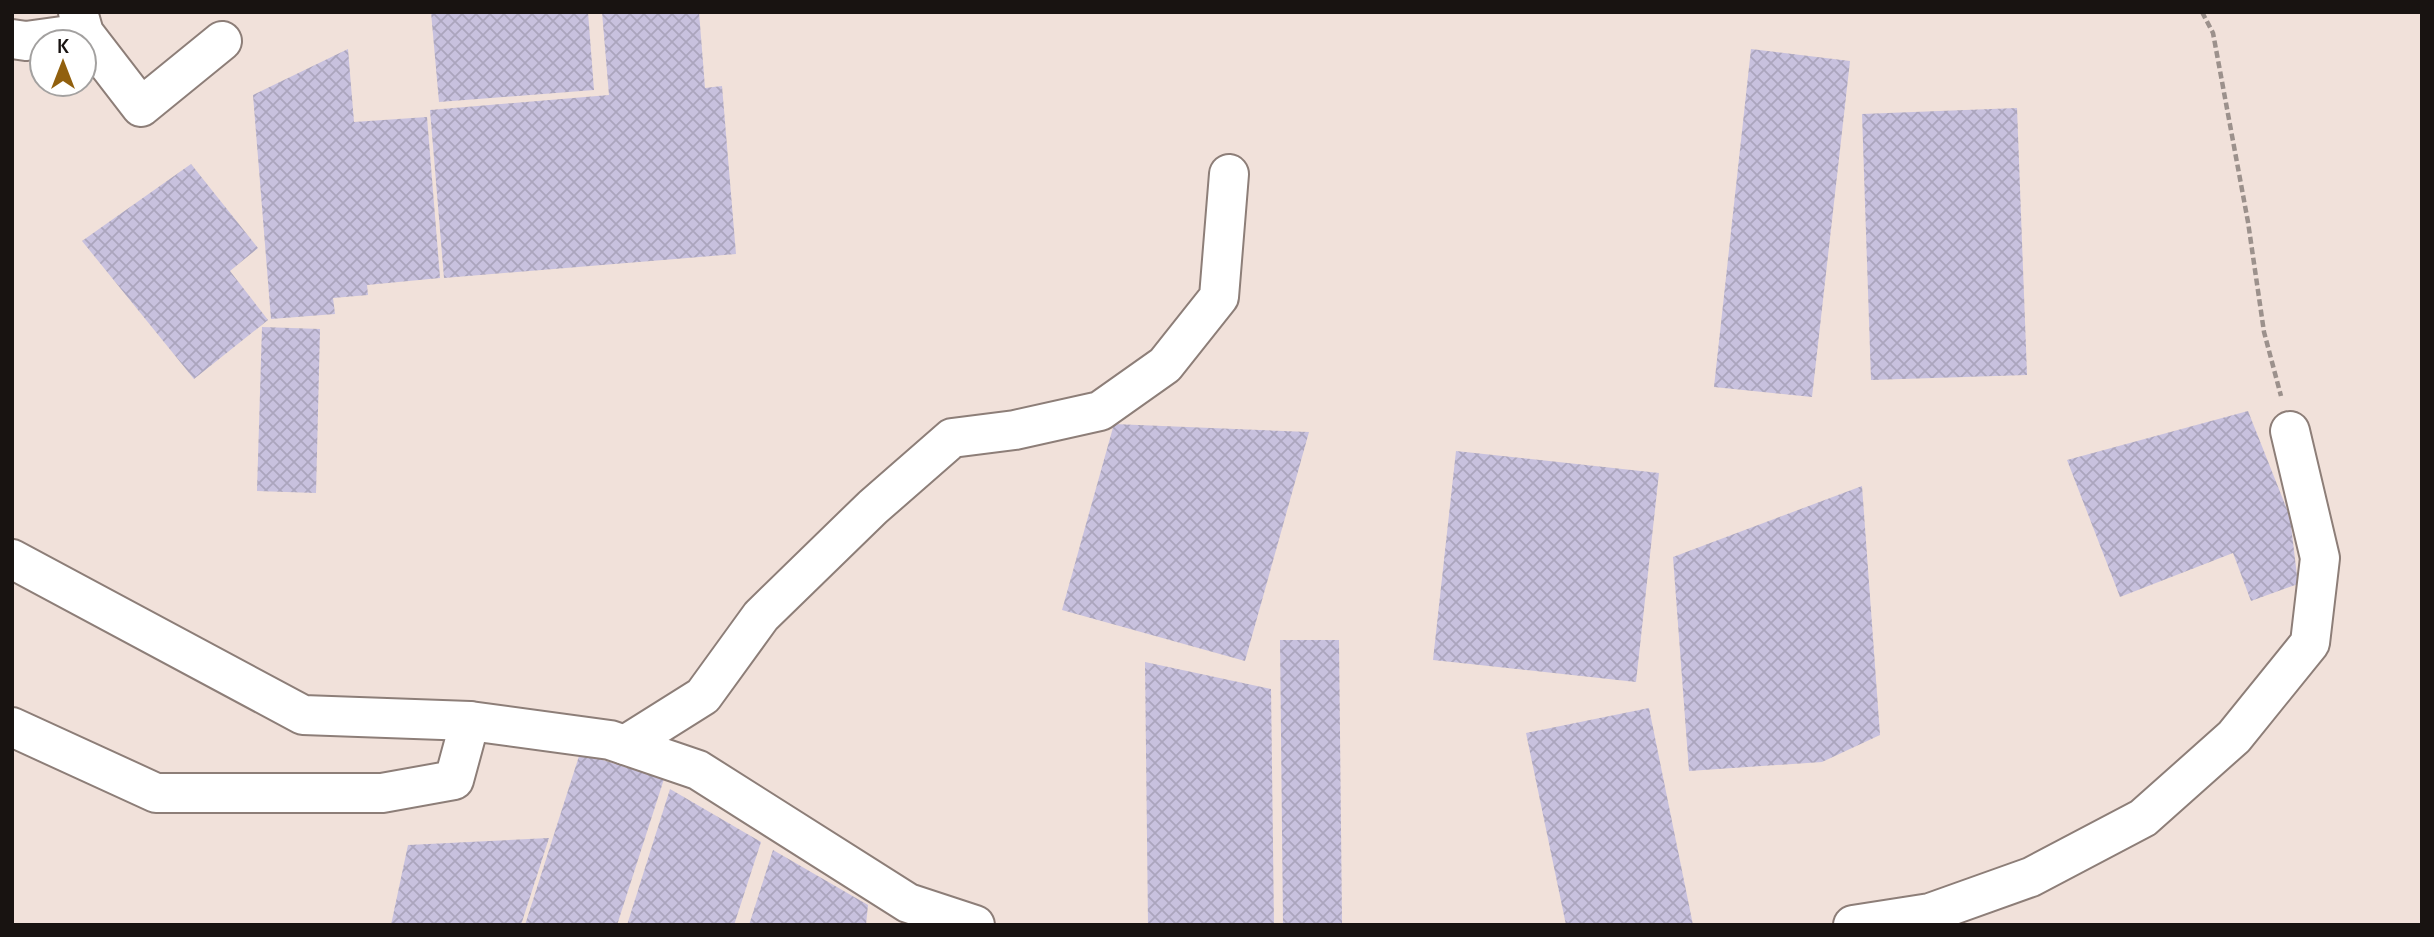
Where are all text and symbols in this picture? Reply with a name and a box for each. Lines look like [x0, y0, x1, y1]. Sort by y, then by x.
north arrow [28, 28, 98, 98]
text: K [57, 35, 69, 58]

